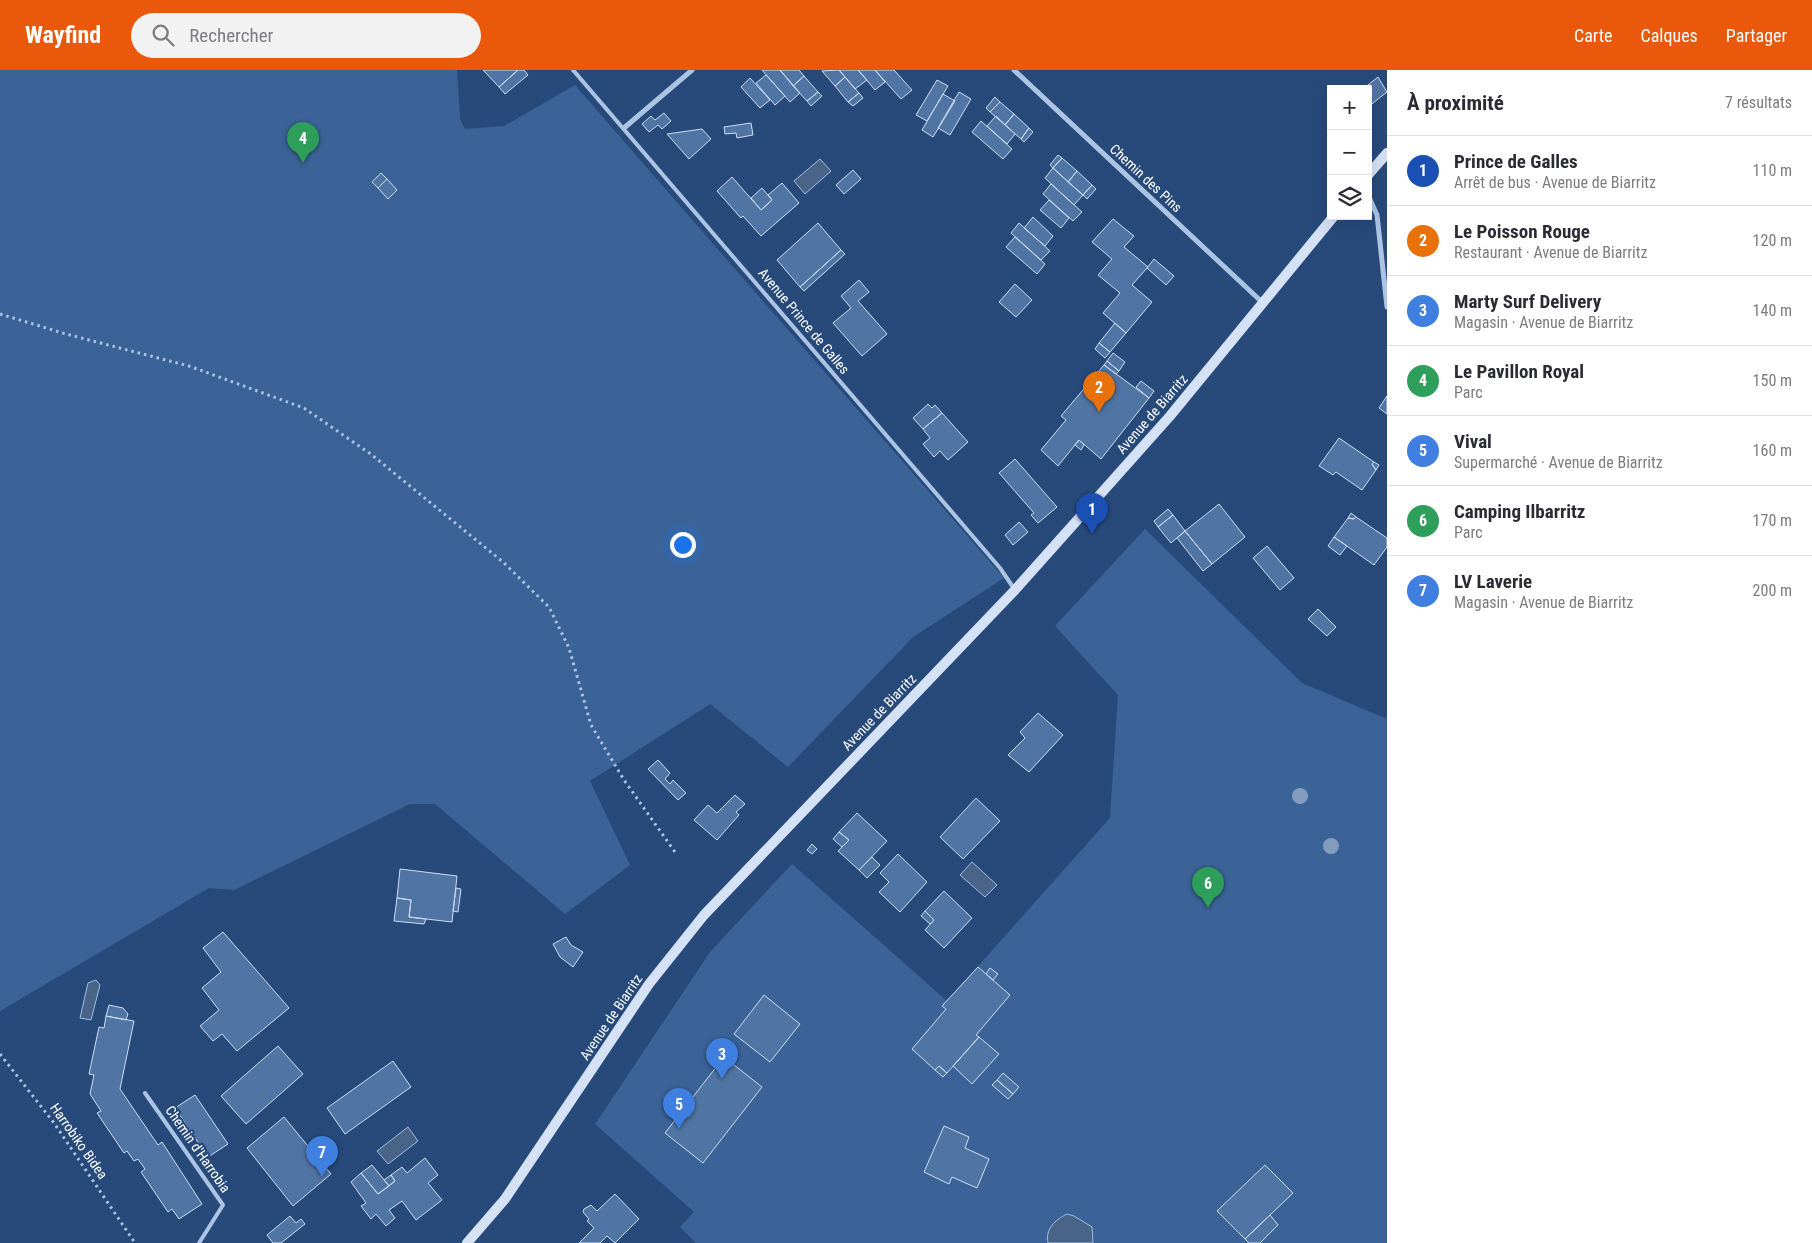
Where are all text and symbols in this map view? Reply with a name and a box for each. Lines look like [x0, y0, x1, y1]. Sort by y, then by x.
search box [131, 13, 481, 58]
text: Wayfind [25, 21, 101, 49]
icon: search [149, 21, 177, 49]
text: Rechercher [189, 24, 273, 47]
text: Carte [1574, 25, 1613, 46]
text: Calques [1641, 25, 1698, 46]
text: Partager [1726, 25, 1787, 46]
map controls [1327, 85, 1372, 220]
button: + [1327, 85, 1372, 130]
text: À proximité [1407, 91, 1504, 115]
text: 7 résultats [1725, 93, 1792, 112]
pin: 4 [287, 122, 319, 163]
button: − [1327, 130, 1372, 175]
street label: Chemin des Pins [1107, 141, 1185, 215]
text: Prince de Galles [1454, 150, 1578, 173]
text: 1 [1419, 161, 1427, 180]
text: 110 m [1753, 161, 1792, 180]
text: Arrêt de bus · Avenue de Biarritz [1454, 173, 1656, 192]
button: layers [1327, 175, 1372, 220]
text: Le Poisson Rouge [1454, 220, 1590, 243]
text: 2 [1419, 231, 1427, 250]
text: 120 m [1753, 231, 1792, 250]
text: Restaurant · Avenue de Biarritz [1454, 243, 1647, 262]
street label: Avenue Prince de Galles [755, 265, 853, 377]
text: Marty Surf Delivery [1454, 290, 1601, 313]
text: 3 [1419, 301, 1427, 320]
text: 140 m [1753, 301, 1792, 320]
text: Magasin · Avenue de Biarritz [1454, 313, 1633, 332]
text: Le Pavillon Royal [1454, 360, 1584, 383]
pin: 2 [1083, 371, 1115, 412]
street label: Avenue de Biarritz [1113, 371, 1191, 457]
text: 4 [1419, 371, 1427, 390]
text: 150 m [1753, 371, 1792, 390]
text: Parc [1454, 383, 1483, 402]
text: Vival [1454, 430, 1492, 453]
text: 5 [1419, 441, 1427, 460]
text: 160 m [1753, 441, 1792, 460]
text: Supermarché · Avenue de Biarritz [1454, 453, 1663, 472]
pin: 1 [1076, 493, 1108, 534]
text: Camping Ilbarritz [1454, 500, 1585, 523]
text: 6 [1419, 511, 1427, 530]
text: 170 m [1753, 511, 1792, 530]
text: Parc [1454, 523, 1483, 542]
your location [670, 532, 696, 558]
text: LV Laverie [1454, 570, 1532, 593]
text: 7 [1419, 581, 1427, 600]
text: 200 m [1753, 581, 1792, 600]
text: Magasin · Avenue de Biarritz [1454, 593, 1633, 612]
street label: Avenue de Biarritz [839, 671, 919, 753]
pin: 6 [1192, 867, 1224, 908]
street label: Avenue de Biarritz [576, 971, 646, 1063]
pin: 3 [706, 1038, 738, 1079]
pin: 5 [663, 1088, 695, 1129]
street label: Harrobiko Bidea [47, 1100, 111, 1182]
street label: Chemin d'Harrobia [162, 1103, 234, 1195]
pin: 7 [306, 1136, 338, 1177]

